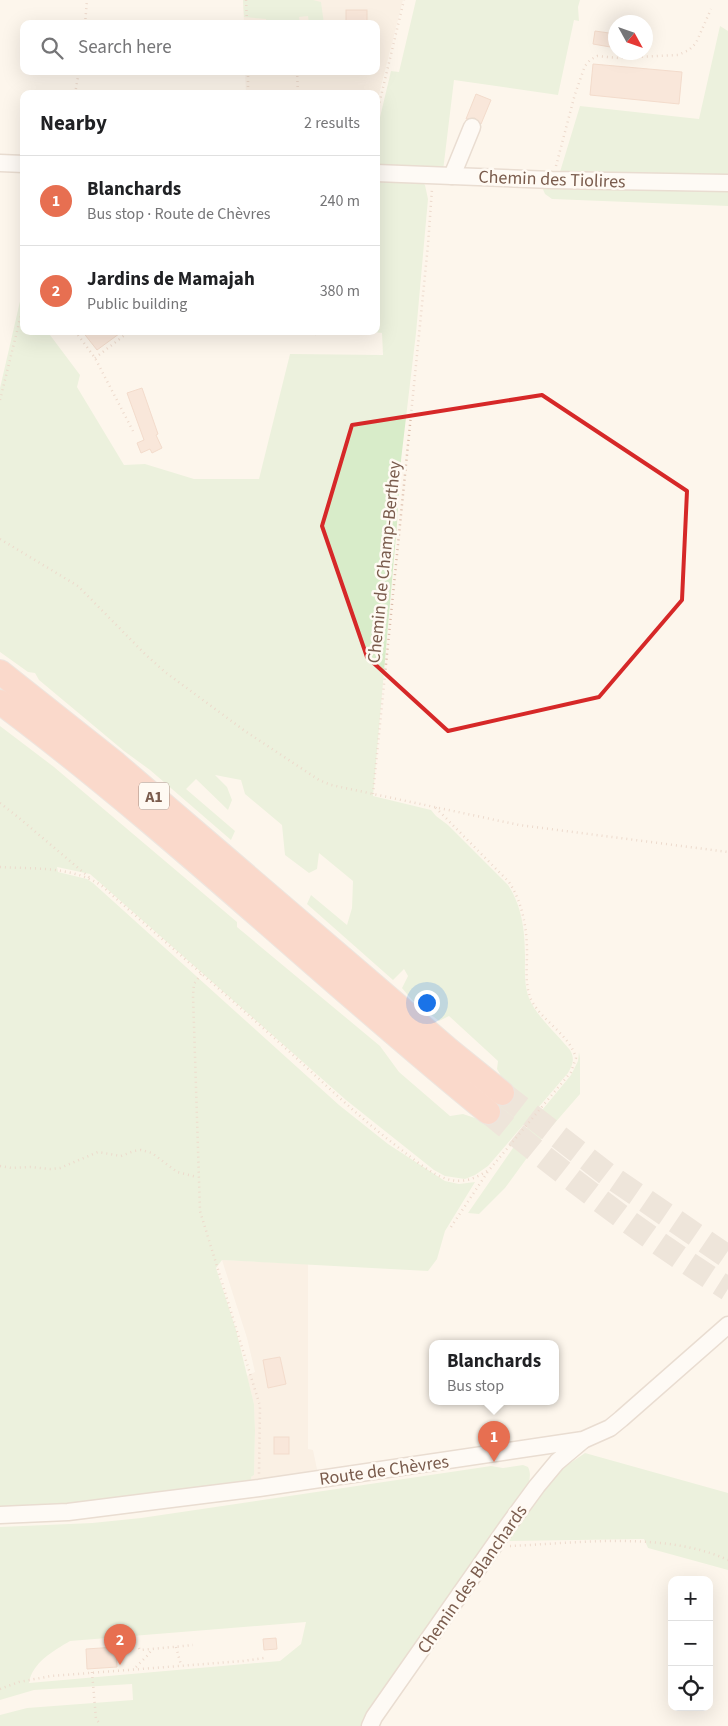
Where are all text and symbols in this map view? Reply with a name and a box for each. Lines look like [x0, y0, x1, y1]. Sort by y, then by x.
north arrow [608, 15, 653, 60]
search box [20, 20, 380, 75]
icon: search [38, 34, 66, 62]
text: Search here [78, 34, 172, 61]
text: Nearby [40, 108, 107, 138]
text: 2 results [304, 112, 360, 134]
street label: Chemin des Tiolires [478, 164, 626, 195]
text: Blanchards [87, 176, 181, 203]
text: 1 [52, 190, 60, 212]
text: 240 m [320, 190, 360, 212]
text: Bus stop · Route de Chèvres [87, 203, 271, 225]
text: Jardins de Mamajah [87, 266, 255, 293]
text: 2 [52, 280, 60, 302]
text: 380 m [320, 280, 360, 302]
text: Public building [87, 293, 187, 315]
street label: Chemin de Champ-Berthey [361, 459, 408, 664]
road number: A1 [139, 782, 169, 809]
your location [414, 990, 440, 1016]
popup [429, 1340, 559, 1405]
text: Blanchards [447, 1348, 541, 1375]
text: Bus stop [447, 1375, 504, 1397]
pin: 1 [478, 1421, 510, 1462]
street label: Route de Chèvres [318, 1449, 450, 1492]
street label: Chemin des Blanchards [412, 1500, 533, 1659]
map controls [668, 1576, 713, 1711]
button: + [668, 1576, 713, 1621]
button: − [668, 1621, 713, 1666]
pin: 2 [104, 1624, 136, 1665]
button: locate [668, 1666, 713, 1711]

